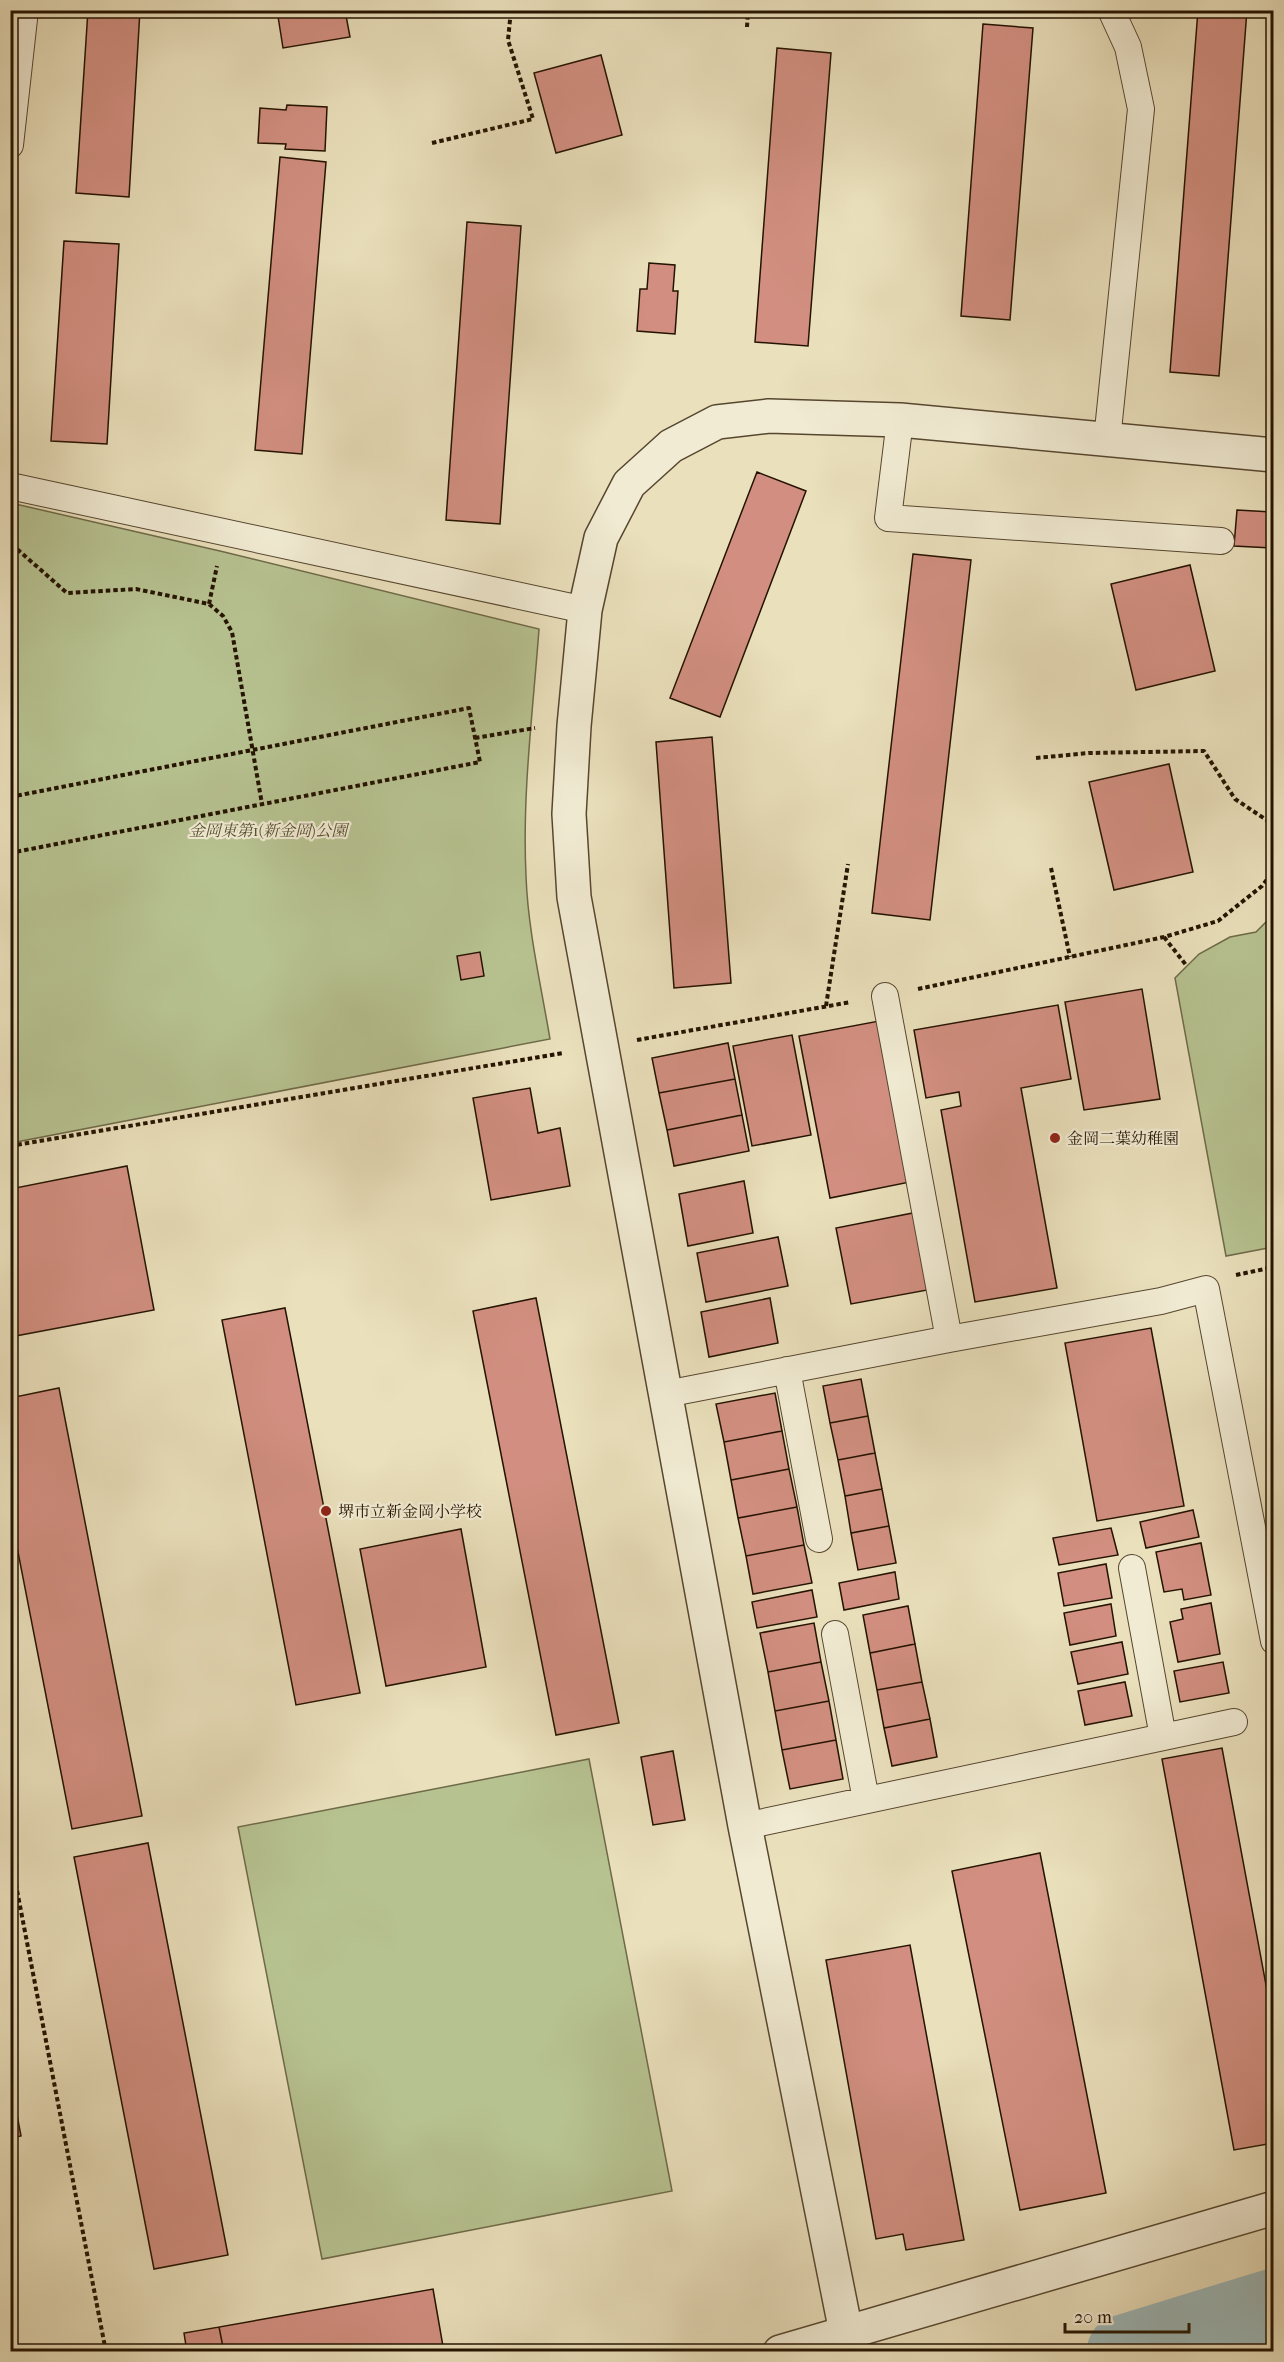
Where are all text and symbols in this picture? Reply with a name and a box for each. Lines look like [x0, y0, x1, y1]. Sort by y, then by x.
park label: 金岡東第1(新金岡)公園 [189, 821, 350, 840]
place label: 金岡二葉幼稚園 [1067, 1129, 1179, 1148]
marker: 金岡二葉幼稚園 [1048, 1131, 1062, 1145]
place label: 堺市立新金岡小学校 [338, 1502, 482, 1521]
marker: 堺市立新金岡小学校 [319, 1504, 333, 1518]
scale bar [1065, 2296, 1190, 2334]
text: 20 m [1074, 2307, 1112, 2328]

